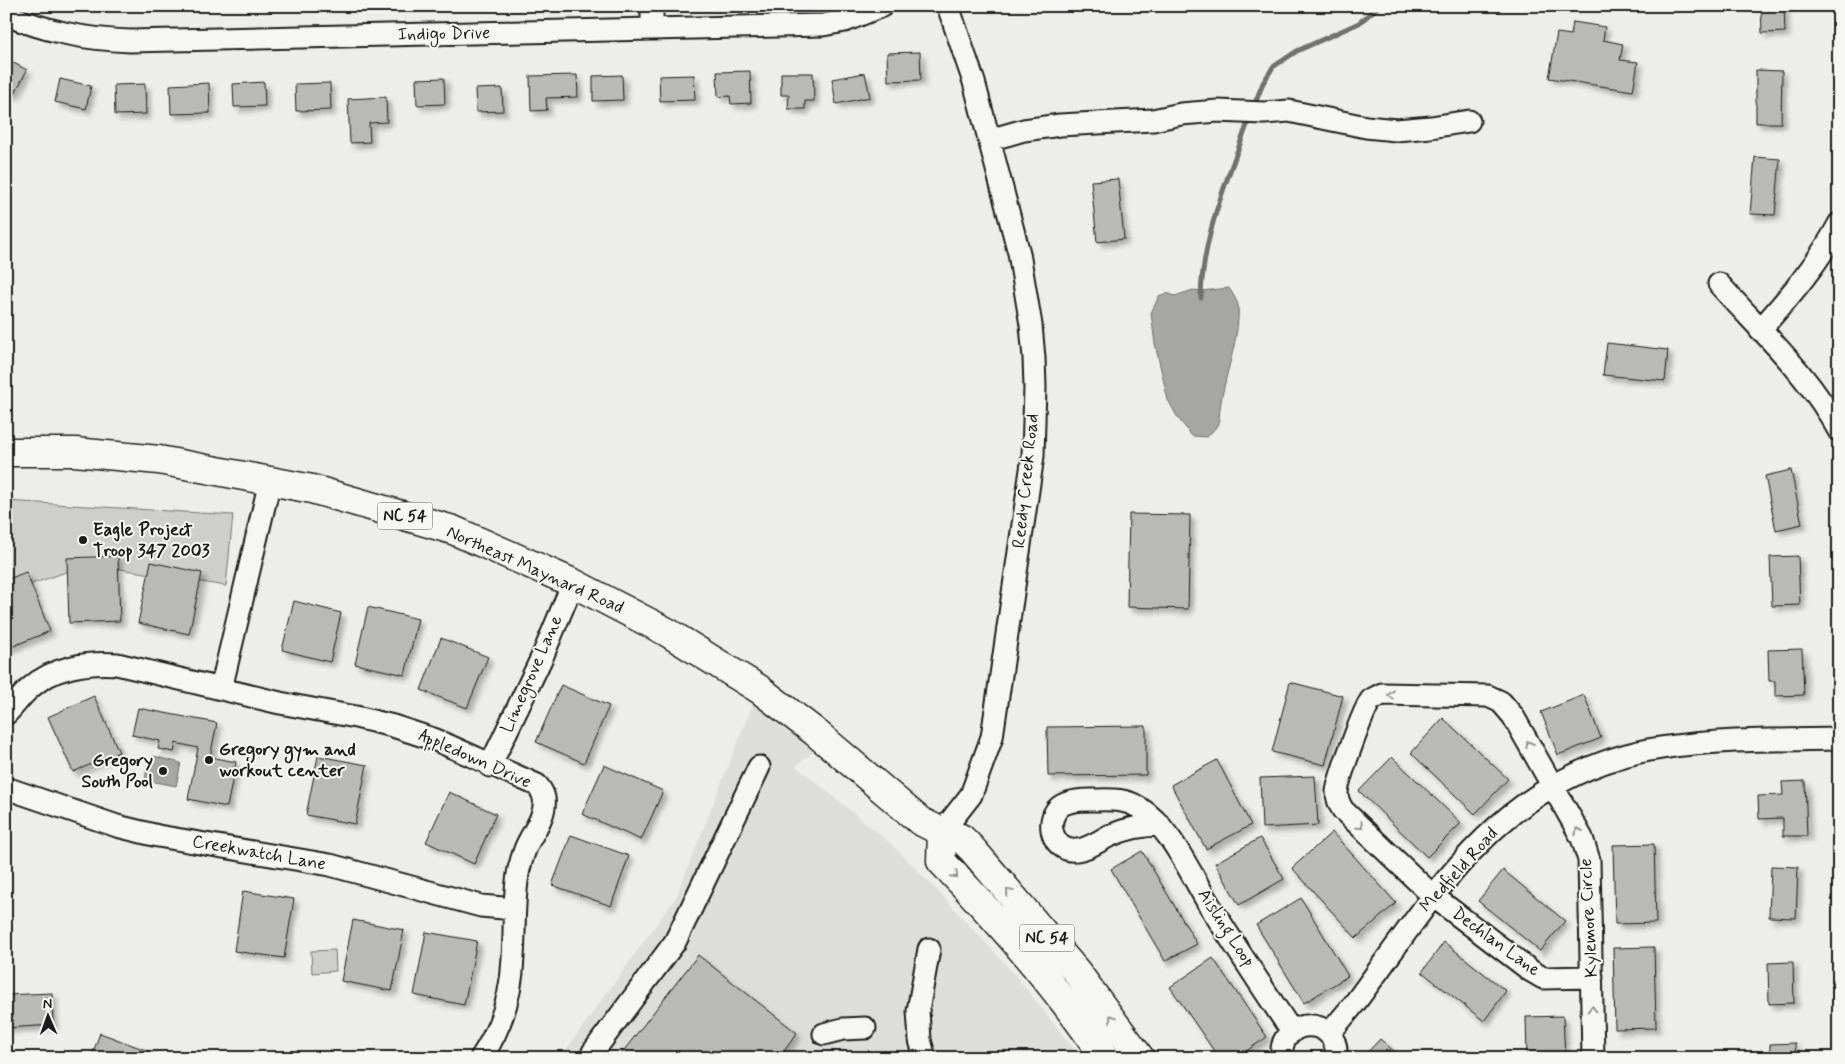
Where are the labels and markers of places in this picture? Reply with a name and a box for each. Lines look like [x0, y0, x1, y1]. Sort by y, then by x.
place label: Eagle Project Troop 347 2003 [93, 518, 211, 563]
marker: Eagle Project Troop 347 2003 [77, 534, 89, 546]
place label: Gregory gym and workout center [219, 738, 356, 783]
place label: Gregory South Pool [82, 749, 154, 794]
marker: Gregory gym and workout center [203, 754, 215, 766]
marker: Gregory South Pool [157, 765, 169, 777]

